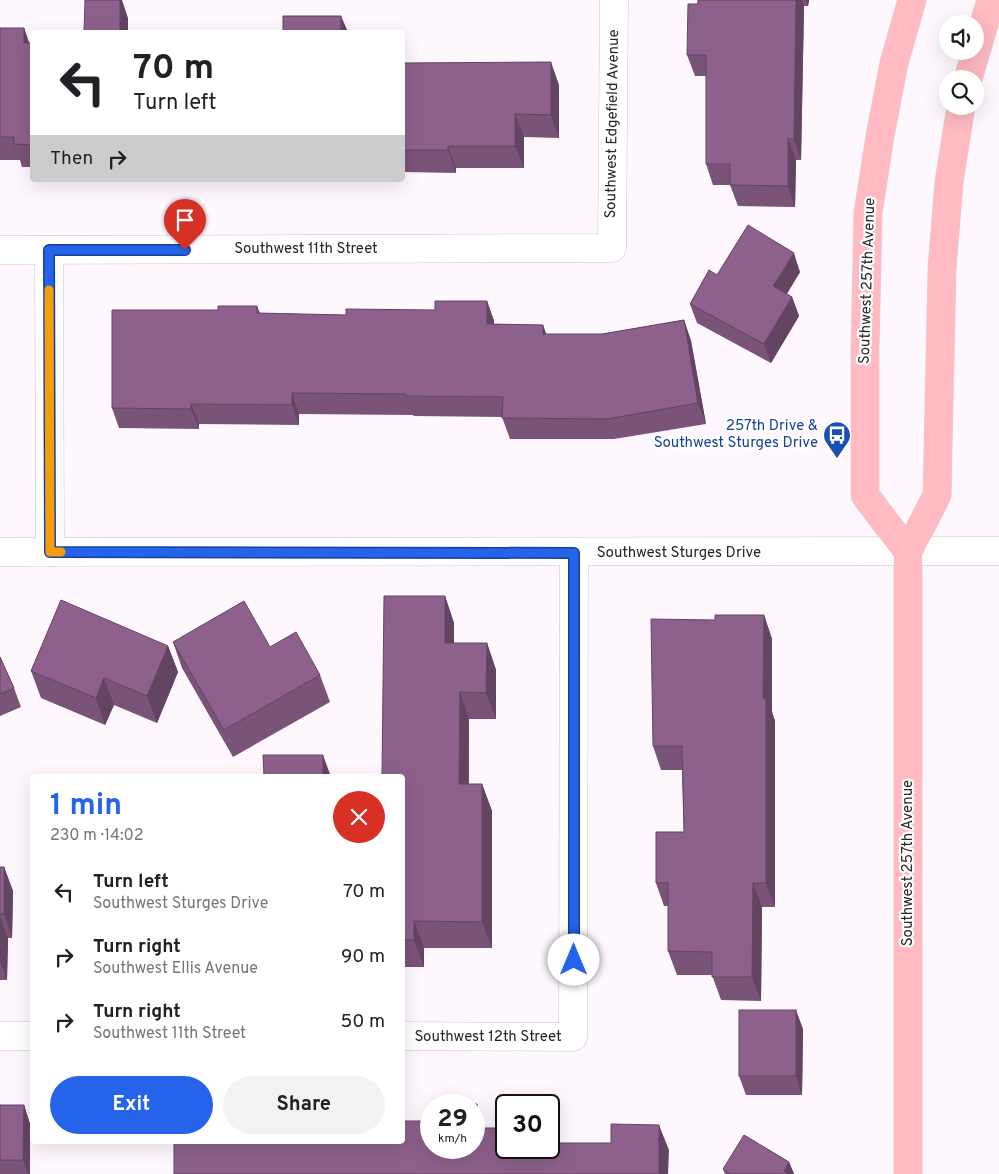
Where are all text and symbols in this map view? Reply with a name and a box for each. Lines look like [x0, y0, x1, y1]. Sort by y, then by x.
map controls [939, 15, 984, 115]
button: sound [939, 15, 984, 60]
street label: Southwest Edgefield Avenue [602, 29, 624, 219]
text: 70 m [133, 47, 214, 91]
icon: left [50, 50, 115, 115]
button: search [939, 70, 984, 115]
text: Turn left [133, 90, 216, 117]
icon: right [103, 145, 131, 173]
text: Then [50, 147, 93, 171]
street label: Southwest 257th Avenue [856, 198, 880, 364]
pin [164, 199, 206, 250]
icon: arrive [171, 206, 199, 234]
street label: Southwest 11th Street [234, 240, 378, 259]
place label: 257th Drive & Southwest Sturges Drive [654, 417, 818, 453]
bus stop icon: 257th Drive & Southwest Sturges Drive [822, 420, 852, 459]
street label: Southwest Sturges Drive [597, 544, 761, 563]
street label: Southwest 257th Avenue [899, 780, 918, 946]
text: 1 min [50, 788, 122, 825]
button: close [333, 791, 385, 843]
text: 230 m · 14:02 [50, 826, 144, 846]
text: Turn left [93, 870, 169, 894]
icon: left [50, 878, 78, 906]
text: 70 m [343, 880, 385, 904]
text: Southwest Sturges Drive [93, 894, 268, 914]
position arrow [547, 933, 599, 985]
text: Turn right [93, 935, 181, 959]
icon: right [50, 943, 78, 971]
text: 90 m [341, 945, 385, 969]
text: Southwest Ellis Avenue [93, 959, 258, 979]
text: Turn right [93, 1000, 181, 1024]
icon: right [50, 1008, 78, 1036]
text: 50 m [340, 1010, 385, 1034]
text: Southwest 11th Street [93, 1024, 246, 1044]
street label: Southwest 12th Street [414, 1028, 562, 1047]
button: Exit [50, 1076, 213, 1134]
button: Share [223, 1076, 385, 1134]
speed limit sign: 30 [495, 1094, 560, 1159]
text: 29 [437, 1104, 468, 1136]
text: km/h [438, 1131, 467, 1147]

